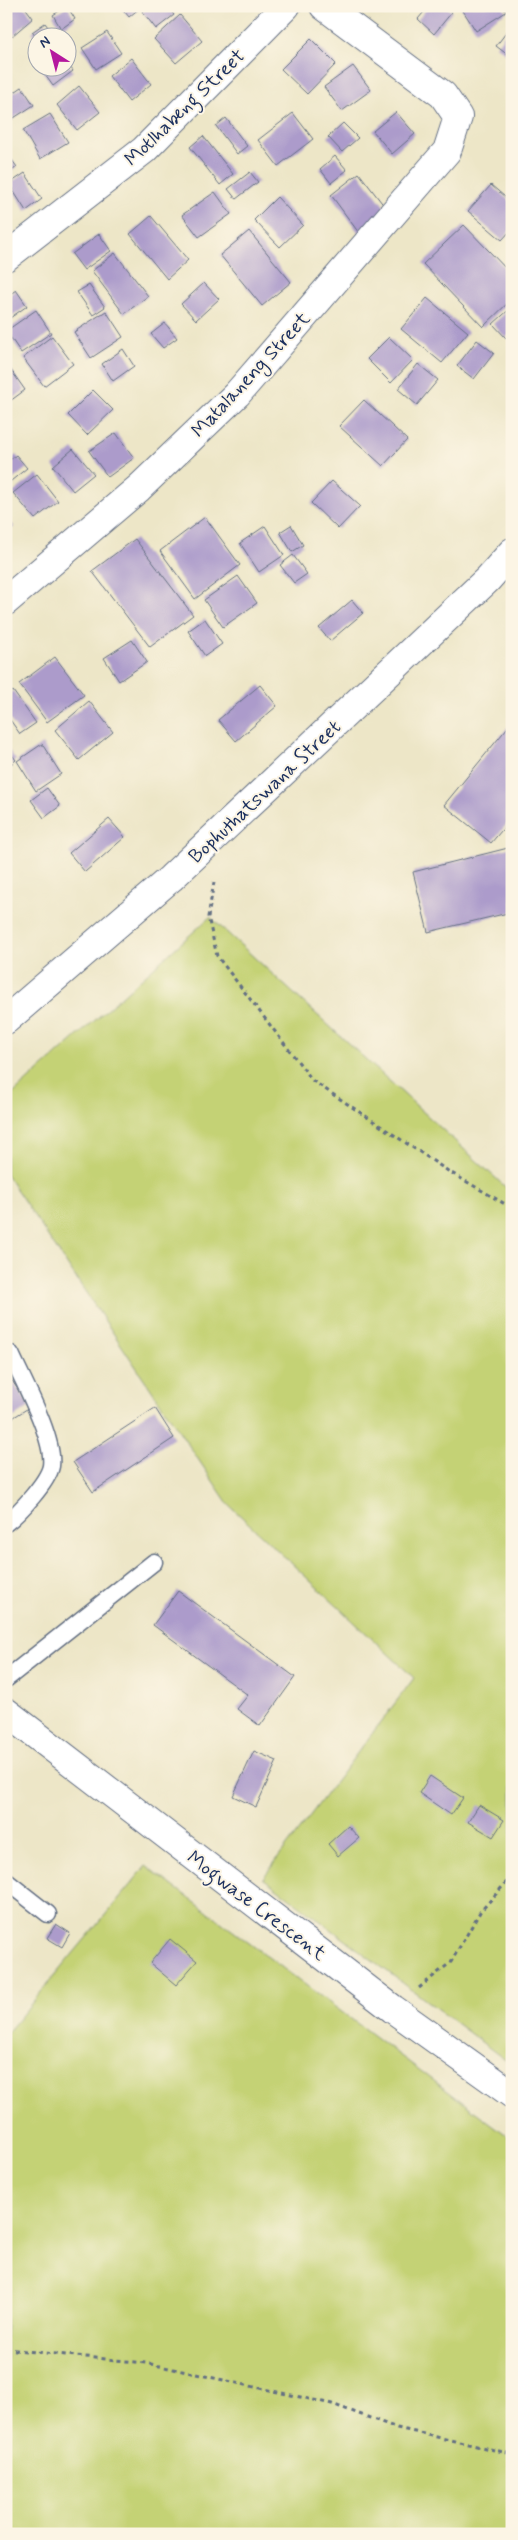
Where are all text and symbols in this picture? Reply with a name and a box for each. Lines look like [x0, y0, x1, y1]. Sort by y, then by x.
north arrow [28, 28, 78, 78]
text: N [36, 32, 54, 52]
street label: Motlhabeng Street [119, 43, 253, 174]
street label: Matalaneng Street [186, 306, 318, 445]
street label: Bophuthatswana Street [183, 714, 347, 870]
street label: Mogwase Crescent [180, 1845, 332, 1969]

